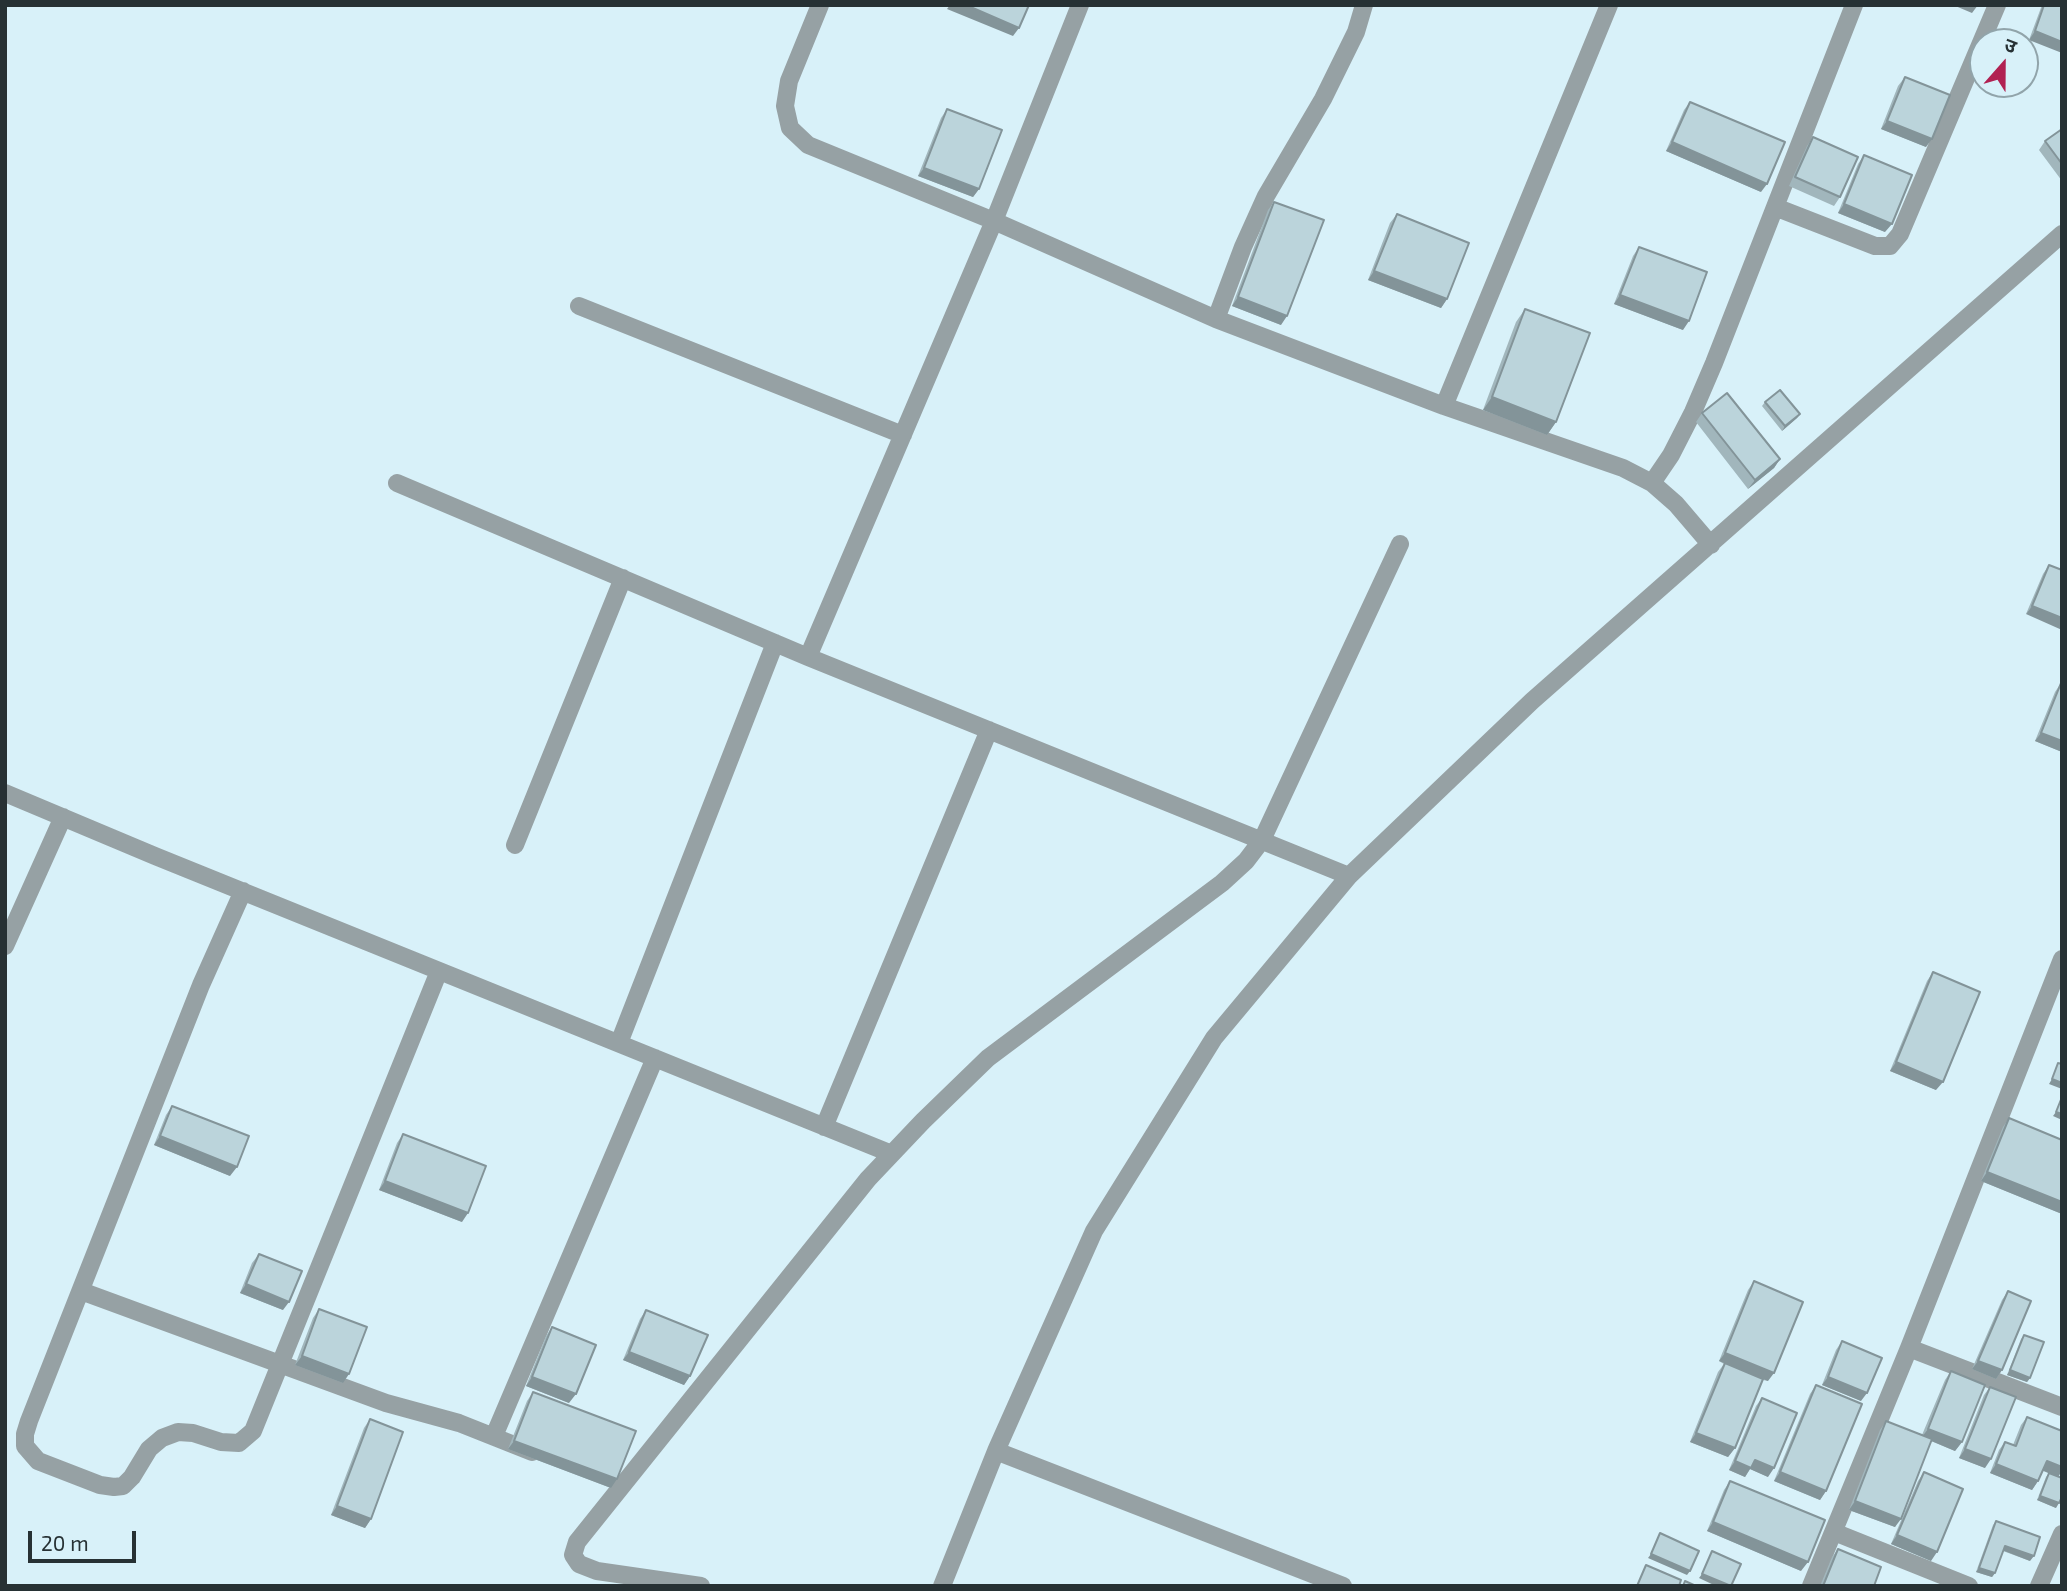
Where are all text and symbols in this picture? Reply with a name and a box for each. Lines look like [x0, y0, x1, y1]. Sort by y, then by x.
north arrow [1969, 28, 2039, 98]
text: उ [2002, 32, 2020, 58]
scale bar [32, 1518, 140, 1562]
text: 20 m [41, 1530, 89, 1555]

